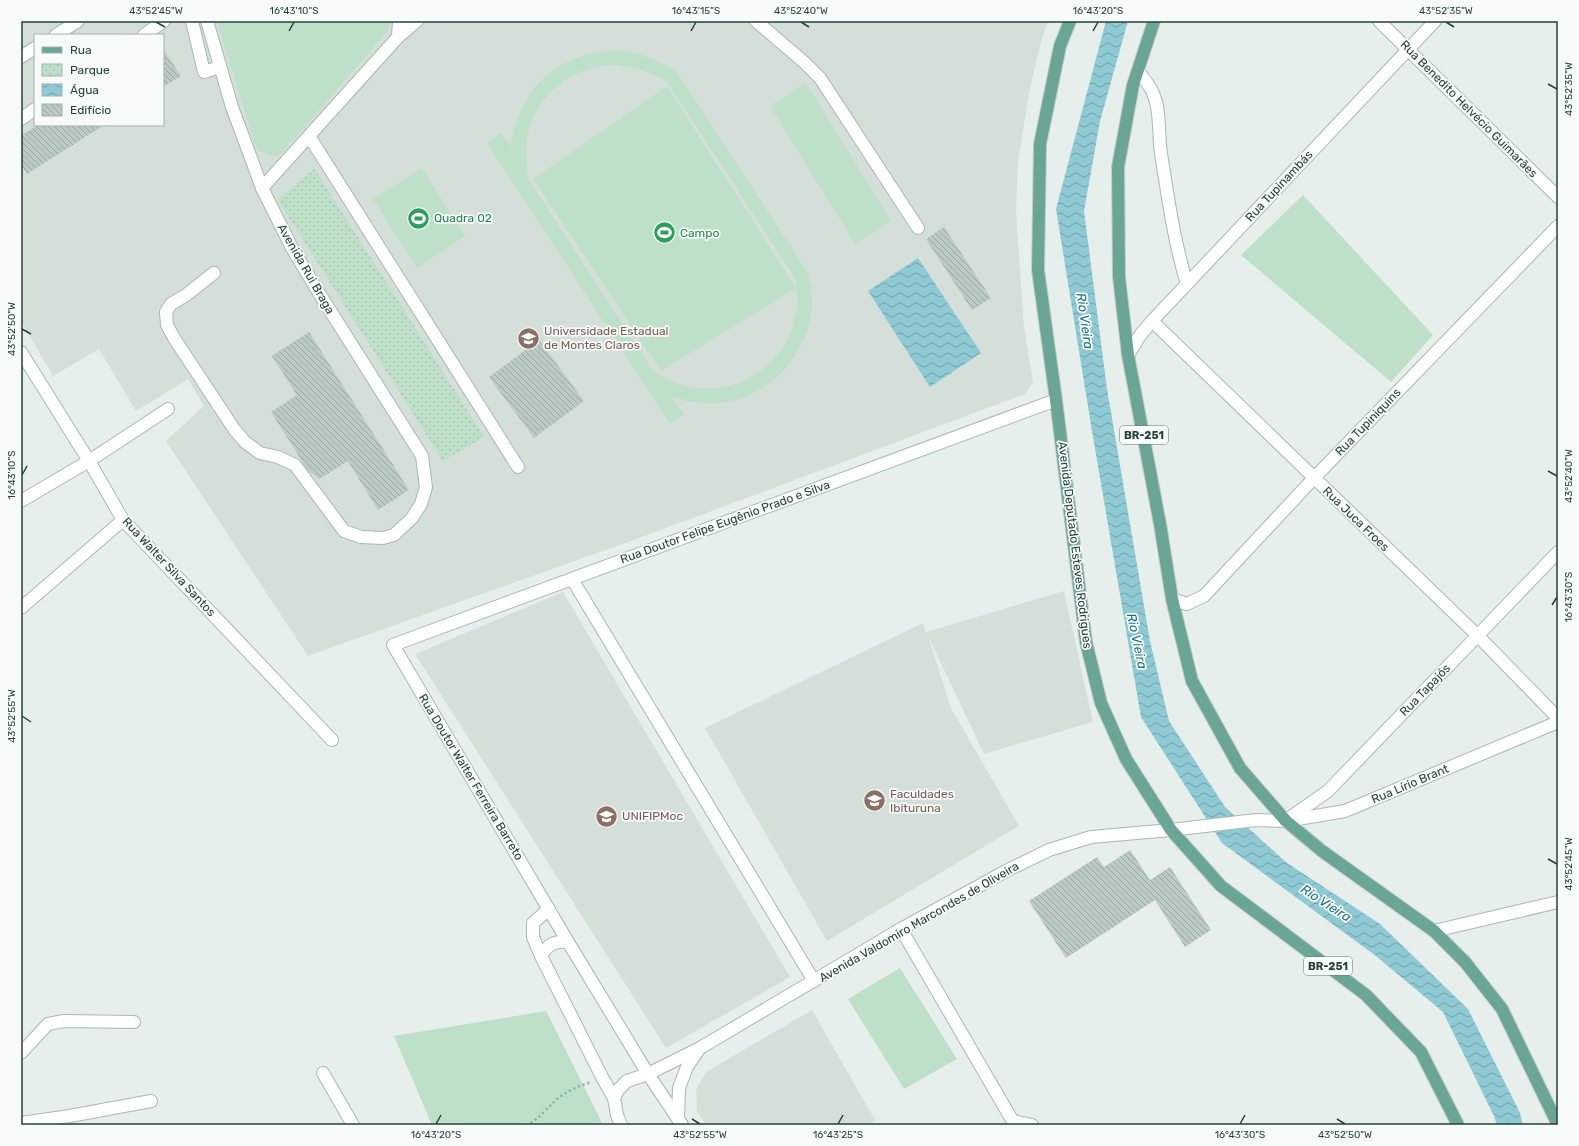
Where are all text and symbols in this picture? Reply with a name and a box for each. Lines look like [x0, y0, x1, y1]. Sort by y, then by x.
text: 43°52'45"W [129, 5, 183, 17]
text: 16°43'10"S [270, 5, 318, 17]
text: 16°43'15"S [672, 5, 720, 17]
text: 43°52'40"W [774, 5, 828, 17]
text: 16°43'20"S [1073, 5, 1123, 17]
text: 43°52'35"W [1419, 5, 1473, 17]
legend [34, 34, 164, 126]
street label: Rua Benedito Helvécio Guimarães [1398, 38, 1540, 180]
text: Rua [70, 43, 92, 57]
text: 43°52'35"W [1563, 62, 1575, 116]
text: Parque [70, 63, 110, 77]
text: Água [70, 83, 99, 97]
text: Edifício [70, 103, 111, 117]
street label: Rua Tupinambás [1242, 148, 1316, 224]
sports icon: Quadra 02 [406, 205, 432, 231]
place label: Quadra 02 [434, 211, 492, 225]
sports icon: Campo [652, 220, 678, 246]
street label: Avenida Rui Braga [275, 222, 337, 316]
place label: Campo [680, 226, 719, 240]
water label: Rio Vieira [1074, 292, 1096, 350]
text: 43°52'50"W [6, 302, 18, 356]
place label: Universidade Estadual de Montes Claros [544, 324, 669, 352]
school or university icon: Universidade Estadual de Montes Claros [515, 325, 541, 351]
street label: Rua Tupiniquins [1332, 385, 1404, 459]
road number: BR-251 [1120, 426, 1168, 444]
street label: Avenida Deputado Esteves Rodrigues [1055, 441, 1095, 649]
text: 43°52'40"W [1563, 449, 1575, 503]
text: 16°43'10"S [6, 451, 18, 499]
street label: Rua Doutor Felipe Eugênio Prado e Silva [618, 477, 832, 567]
street label: Rua Juca Froes [1320, 484, 1392, 554]
street label: Rua Walter Silva Santos [119, 515, 219, 619]
text: 16°43'30"S [1563, 572, 1575, 622]
water label: Rio Vieira [1124, 612, 1150, 671]
street label: Rua Tapajós [1397, 661, 1453, 719]
text: 43°52'55"W [6, 689, 18, 743]
street label: Rua Doutor Walter Ferreira Barreto [416, 691, 526, 863]
street label: Rua Lírio Brant [1369, 761, 1451, 807]
place label: Faculdades Ibituruna [890, 787, 954, 815]
school or university icon: Faculdades Ibituruna [862, 788, 888, 814]
school or university icon: UNIFIPMoc [593, 803, 619, 829]
place label: UNIFIPMoc [622, 809, 683, 823]
text: 43°52'45"W [1563, 837, 1575, 891]
street label: Avenida Valdomiro Marcondes de Oliveira [817, 859, 1021, 985]
water label: Rio Vieira [1298, 881, 1354, 925]
road number: BR-251 [1304, 957, 1352, 975]
text: 16°43'20"S [411, 1129, 461, 1141]
text: 43°52'55"W [673, 1129, 727, 1141]
text: 16°43'25"S [813, 1129, 863, 1141]
text: 16°43'30"S [1215, 1129, 1265, 1141]
text: 43°52'50"W [1318, 1129, 1372, 1141]

